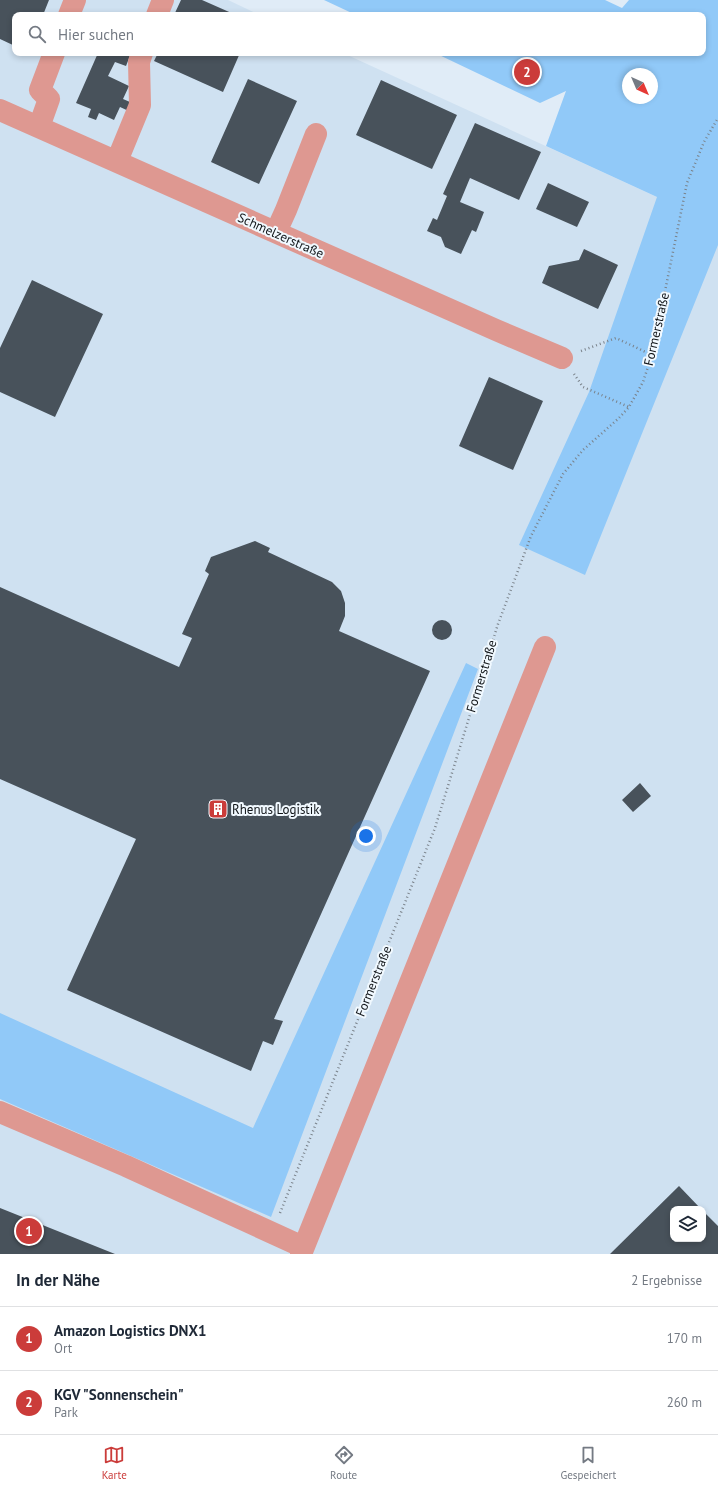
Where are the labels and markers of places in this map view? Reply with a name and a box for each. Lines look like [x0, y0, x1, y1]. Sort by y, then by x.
pin: 2 [514, 57, 540, 87]
building icon: Rhenus Logistik [207, 798, 229, 820]
place label: Rhenus Logistik [232, 801, 320, 818]
pin: 1 [16, 1216, 42, 1246]

